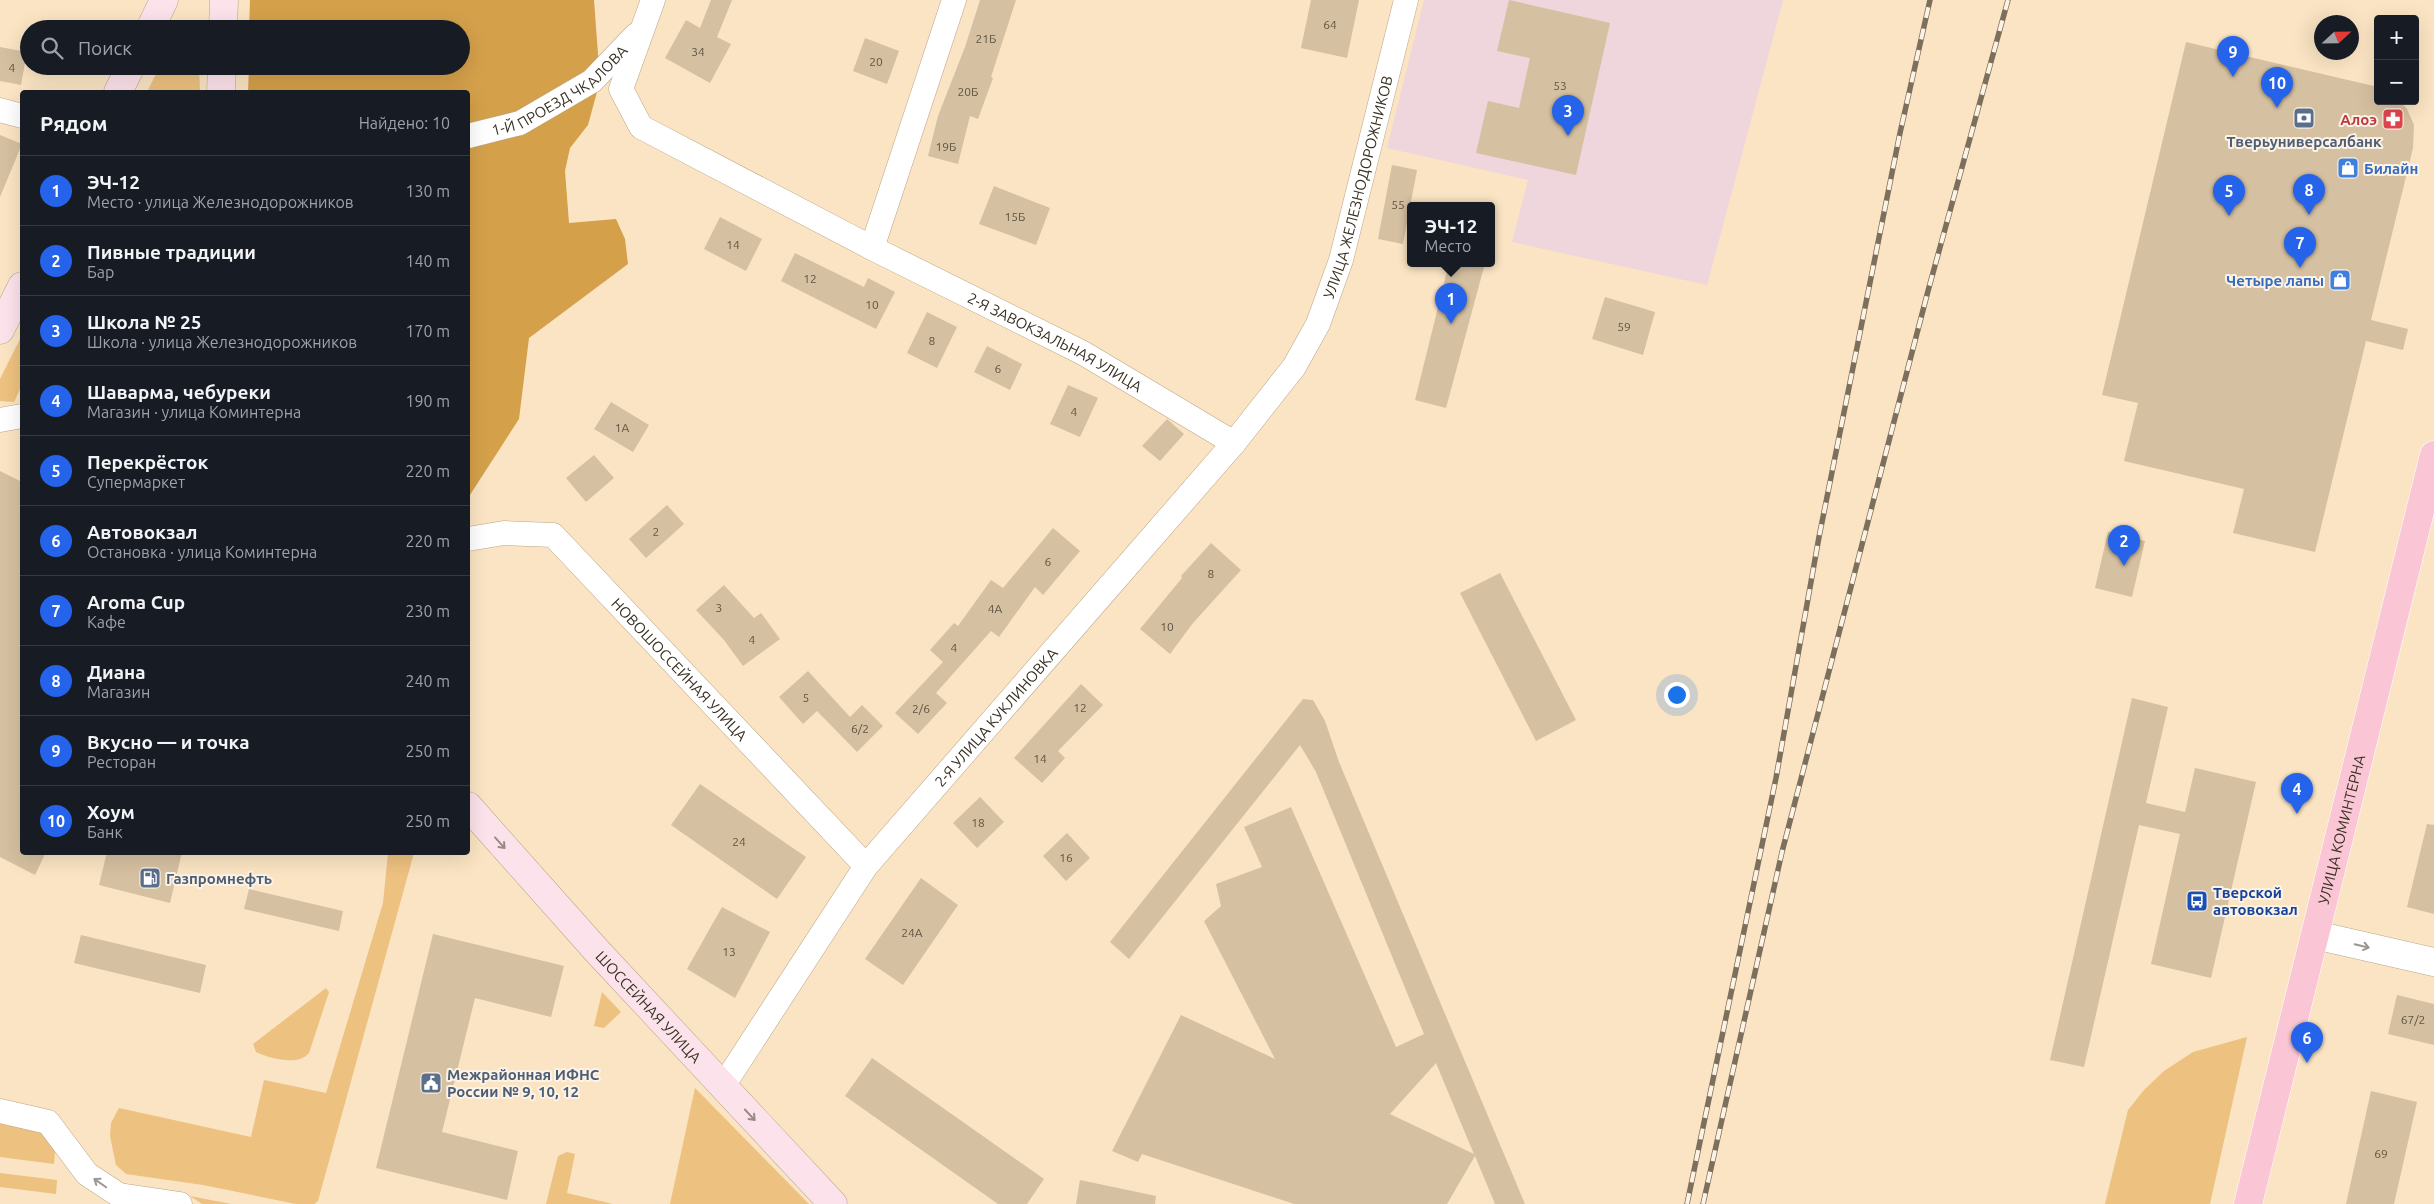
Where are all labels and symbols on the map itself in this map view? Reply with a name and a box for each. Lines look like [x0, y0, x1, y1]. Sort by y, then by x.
north arrow [2314, 15, 2359, 60]
house number: 64 [1323, 18, 1337, 31]
house number: 21Б [976, 32, 996, 45]
pin: 9 [2217, 36, 2249, 77]
street label: 1-Й ПРОЕЗД ЧКАЛОВА [490, 41, 630, 138]
house number: 34 [691, 45, 705, 58]
house number: 20 [869, 55, 883, 68]
house number: 4 [9, 61, 16, 74]
pin: 10 [2261, 67, 2293, 108]
street label: УЛИЦА ЖЕЛЕЗНОДОРОЖНИКОВ [1319, 74, 1395, 301]
house number: 53 [1553, 79, 1567, 92]
house number: 20Б [958, 85, 978, 98]
pin: 3 [1552, 95, 1584, 136]
bank icon: Тверьуниверсалбанк [2292, 106, 2316, 130]
pharmacy icon: Алоэ [2381, 107, 2405, 131]
place label: Алоэ [2340, 111, 2377, 128]
place label: Тверьуниверсалбанк [2227, 133, 2382, 150]
house number: 19Б [936, 140, 956, 153]
shop icon: Билайн [2336, 156, 2360, 180]
place label: Билайн [2364, 160, 2418, 177]
pin: 8 [2293, 174, 2325, 215]
pin: 5 [2213, 175, 2245, 216]
house number: 55 [1391, 198, 1405, 211]
house number: 15Б [1005, 210, 1025, 223]
pin: 7 [2284, 227, 2316, 268]
house number: 14 [726, 238, 740, 251]
shop icon: Четыре лапы [2328, 268, 2352, 292]
house number: 12 [803, 272, 817, 285]
place label: Четыре лапы [2226, 272, 2324, 289]
pin: 1 [1435, 283, 1467, 324]
street label: 2-Я ЗАВОКЗАЛЬНАЯ УЛИЦА [965, 289, 1146, 395]
house number: 10 [865, 298, 879, 311]
house number: 59 [1617, 320, 1631, 333]
house number: 8 [929, 334, 936, 347]
house number: 6 [995, 362, 1002, 375]
house number: 4 [1071, 405, 1078, 418]
house number: 1А [615, 421, 629, 434]
house number: 2 [653, 525, 659, 538]
pin: 2 [2108, 525, 2140, 566]
house number: 6 [1045, 555, 1052, 568]
house number: 8 [1208, 567, 1215, 580]
street label: НОВОШОССЕЙНАЯ УЛИЦА [608, 594, 751, 744]
house number: 3 [716, 601, 722, 614]
house number: 4А [988, 602, 1002, 615]
house number: 10 [1160, 620, 1174, 633]
house number: 4 [749, 633, 756, 646]
house number: 4 [951, 641, 958, 654]
street label: 2-Я УЛИЦА КУКЛИНОВКА [931, 644, 1061, 790]
your location [1664, 682, 1690, 708]
house number: 5 [803, 691, 809, 704]
house number: 12 [1073, 701, 1087, 714]
house number: 2/6 [912, 702, 930, 715]
house number: 6/2 [851, 722, 869, 735]
house number: 14 [1033, 752, 1047, 765]
street label: УЛИЦА КОМИНТЕРНА [2314, 753, 2368, 906]
pin: 4 [2281, 773, 2313, 814]
house number: 18 [971, 816, 985, 829]
house number: 24 [732, 835, 746, 848]
one-way arrow [494, 836, 506, 849]
house number: 16 [1059, 851, 1073, 864]
fuel station icon: Газпромнефть [138, 866, 162, 890]
place label: Газпромнефть [166, 870, 272, 887]
place label: Тверской автовокзал [2213, 884, 2298, 918]
bus stop icon: Тверской автовокзал [2185, 889, 2209, 913]
house number: 24А [901, 926, 923, 939]
one-way arrow [2354, 942, 2370, 951]
house number: 13 [722, 945, 736, 958]
street label: ШОССЕЙНАЯ УЛИЦА [593, 947, 705, 1066]
house number: 67/2 [2401, 1013, 2425, 1026]
pin: 6 [2291, 1022, 2323, 1063]
place label: Межрайонная ИФНС России № 9, 10, 12 [447, 1066, 600, 1100]
public building icon: Межрайонная ИФНС России № 9, 10, 12 [419, 1071, 443, 1095]
one-way arrow [744, 1108, 756, 1121]
house number: 69 [2374, 1147, 2388, 1160]
one-way arrow [93, 1178, 107, 1188]

